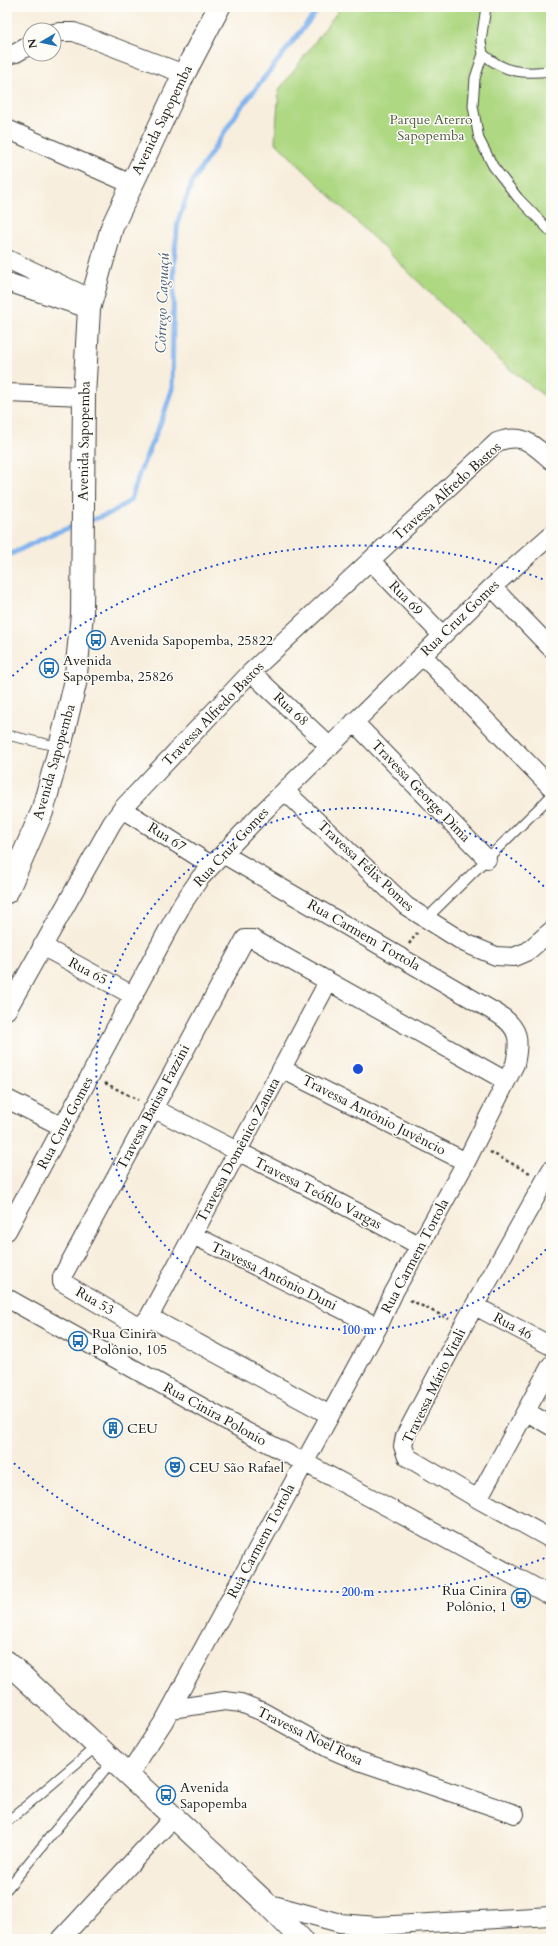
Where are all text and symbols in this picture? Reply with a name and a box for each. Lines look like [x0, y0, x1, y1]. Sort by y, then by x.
north arrow [22, 22, 62, 62]
text: N [24, 37, 41, 49]
street label: Avenida Sapopemba [127, 62, 197, 178]
park label: Parque Aterro Sapopemba [389, 110, 473, 145]
water label: Córrego Caguaçú [150, 252, 174, 354]
street label: Avenida Sapopemba [73, 381, 95, 501]
street label: Travessa Alfredo Bastos [389, 437, 505, 545]
street label: Rua Cruz Gomes [417, 575, 504, 660]
street label: Rua 69 [385, 576, 427, 620]
bus stop icon: Avenida Sapopemba, 25822 [85, 629, 107, 651]
place label: Avenida Sapopemba, 25822 [110, 631, 273, 650]
place label: Avenida Sapopemba, 25826 [63, 651, 173, 686]
bus stop icon: Avenida Sapopemba, 25826 [38, 657, 60, 679]
street label: Travessa Alfredo Bastos [158, 657, 268, 771]
street label: Rua 68 [269, 688, 313, 730]
street label: Avenida Sapopemba [28, 702, 80, 822]
street label: Travessa George Dima [367, 736, 475, 846]
street label: Rua Cruz Gomes [189, 803, 273, 891]
street label: Travessa Félix Pomes [314, 816, 419, 916]
street label: Rua 67 [144, 818, 190, 856]
street label: Rua Carmem Tortola [304, 895, 424, 975]
street label: Rua 65 [65, 953, 111, 989]
street label: Travessa Batista Fazzini [112, 1041, 194, 1173]
centre of rings [351, 1062, 365, 1076]
street label: Travessa Antônio Juvêncio [299, 1070, 449, 1160]
street label: Rua Cruz Gomes [33, 1073, 98, 1173]
street label: Travessa Domênico Zanata [192, 1074, 284, 1226]
street label: Travessa Teófilo Vargas [251, 1153, 385, 1234]
street label: Rua Carmem Tortola [377, 1195, 453, 1317]
street label: Travessa Antônio Duni [208, 1237, 340, 1315]
street label: Rua 53 [72, 1282, 118, 1320]
street label: Rua 46 [490, 1308, 536, 1344]
text: 100 m [342, 1322, 375, 1338]
place label: Rua Cinira Polônio, 105 [92, 1324, 167, 1359]
street label: Travessa Mário Vitali [398, 1325, 470, 1447]
bus stop icon: Rua Cinira Polônio, 105 [67, 1330, 89, 1352]
street label: Rua Cinira Polonio [160, 1378, 270, 1450]
building icon: CEU [102, 1417, 124, 1439]
place label: CEU [127, 1419, 158, 1438]
theatre icon: CEU São Rafael [164, 1456, 186, 1478]
place label: CEU São Rafael [189, 1458, 284, 1477]
street label: Rua Carmem Tortola [223, 1480, 299, 1602]
place label: Rua Cinira Polônio, 1 [442, 1581, 507, 1616]
text: 200 m [342, 1584, 375, 1600]
bus stop icon: Rua Cinira Polônio, 1 [510, 1587, 532, 1609]
street label: Travessa Noel Rosa [254, 1702, 366, 1770]
place label: Avenida Sapopemba [180, 1778, 247, 1813]
bus stop icon: Avenida Sapopemba [155, 1784, 177, 1806]

